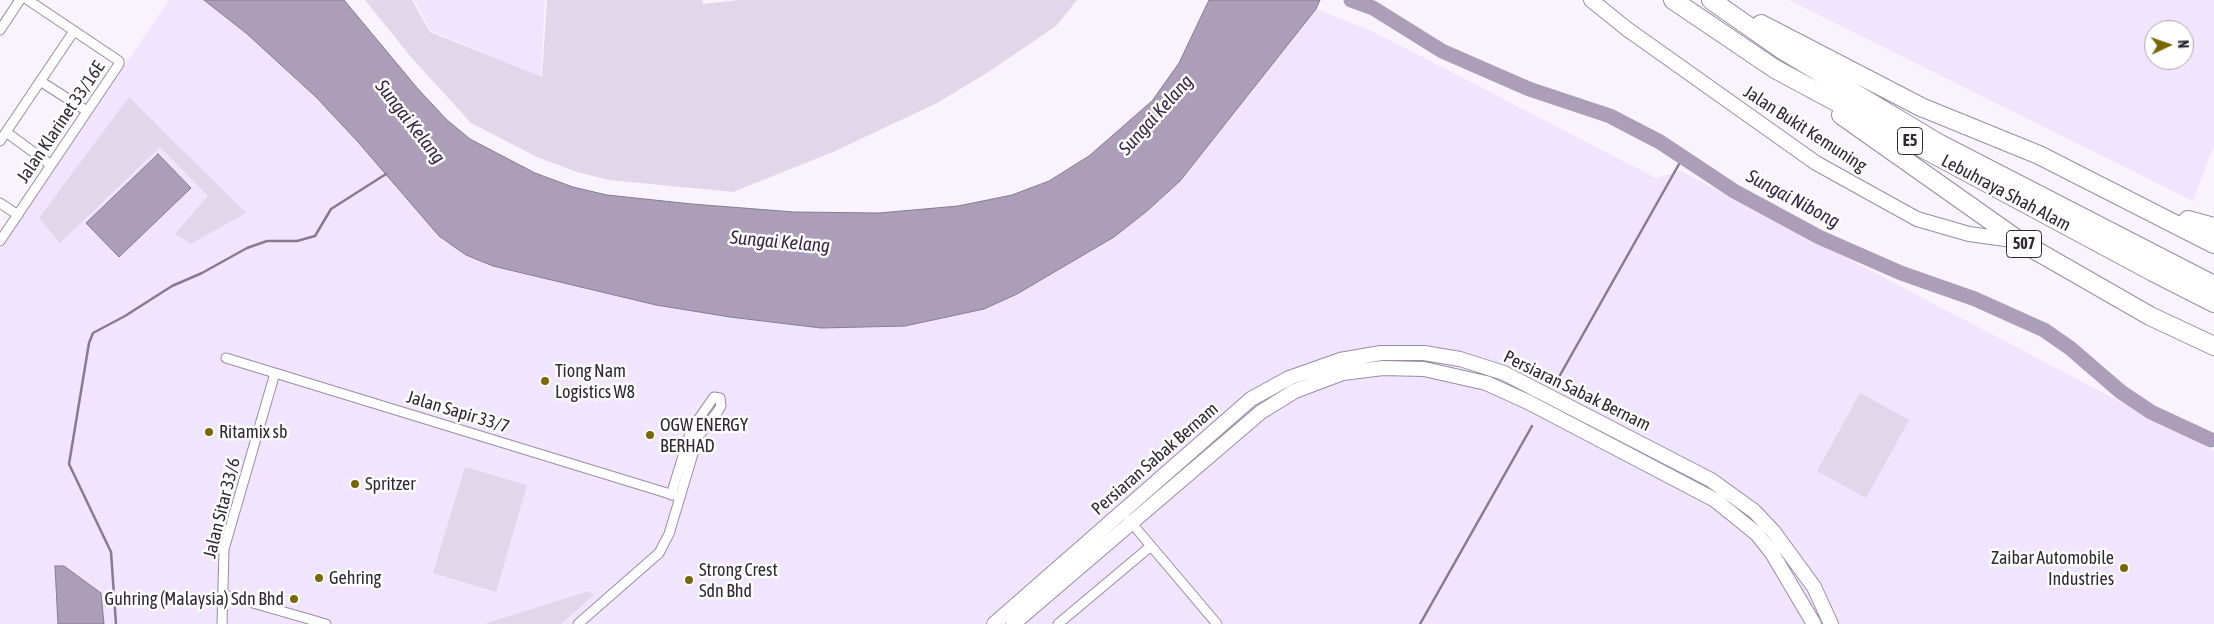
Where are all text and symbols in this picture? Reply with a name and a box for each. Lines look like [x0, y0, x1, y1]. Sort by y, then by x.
north arrow [2144, 20, 2194, 70]
text: N [2175, 40, 2191, 49]
street label: Jalan Klarinet 33/16E [12, 57, 110, 187]
water label: Sungai Kelang [1114, 70, 1198, 160]
water label: Sungai Kelang [370, 76, 450, 168]
street label: Jalan Bukit Kemuning [1739, 81, 1871, 177]
road number: E5 [1898, 128, 1922, 154]
street label: Lebuhraya Shah Alam [1938, 150, 2074, 236]
water label: Sungai Nibong [1742, 165, 1844, 233]
water label: Sungai Kelang [729, 226, 831, 258]
road number: 507 [2006, 230, 2042, 258]
street label: Persiaran Sabak Bernam [1500, 346, 1654, 436]
place label: Tiong Nam Logistics W8 [555, 360, 635, 402]
marker: Tiong Nam Logistics W8 [539, 375, 551, 387]
street label: Jalan Sapir 33/7 [404, 386, 512, 438]
street label: Persiaran Sabak Bernam [1087, 398, 1223, 520]
place label: OGW ENERGY BERHAD [660, 414, 748, 456]
place label: Ritamix sb [219, 421, 287, 443]
marker: Ritamix sb [203, 426, 215, 438]
marker: OGW ENERGY BERHAD [644, 429, 656, 441]
street label: Jalan Sitar 33/6 [199, 455, 245, 561]
place label: Spritzer [365, 473, 416, 495]
marker: Spritzer [349, 478, 361, 490]
place label: Zaibar Automobile Industries [1991, 547, 2114, 590]
place label: Strong Crest Sdn Bhd [699, 559, 778, 602]
marker: Zaibar Automobile Industries [2118, 562, 2130, 574]
place label: Gehring [329, 567, 381, 589]
marker: Gehring [313, 572, 325, 584]
marker: Strong Crest Sdn Bhd [683, 574, 695, 586]
place label: Guhring (Malaysia) Sdn Bhd [105, 588, 284, 610]
marker: Guhring (Malaysia) Sdn Bhd [288, 593, 300, 605]

